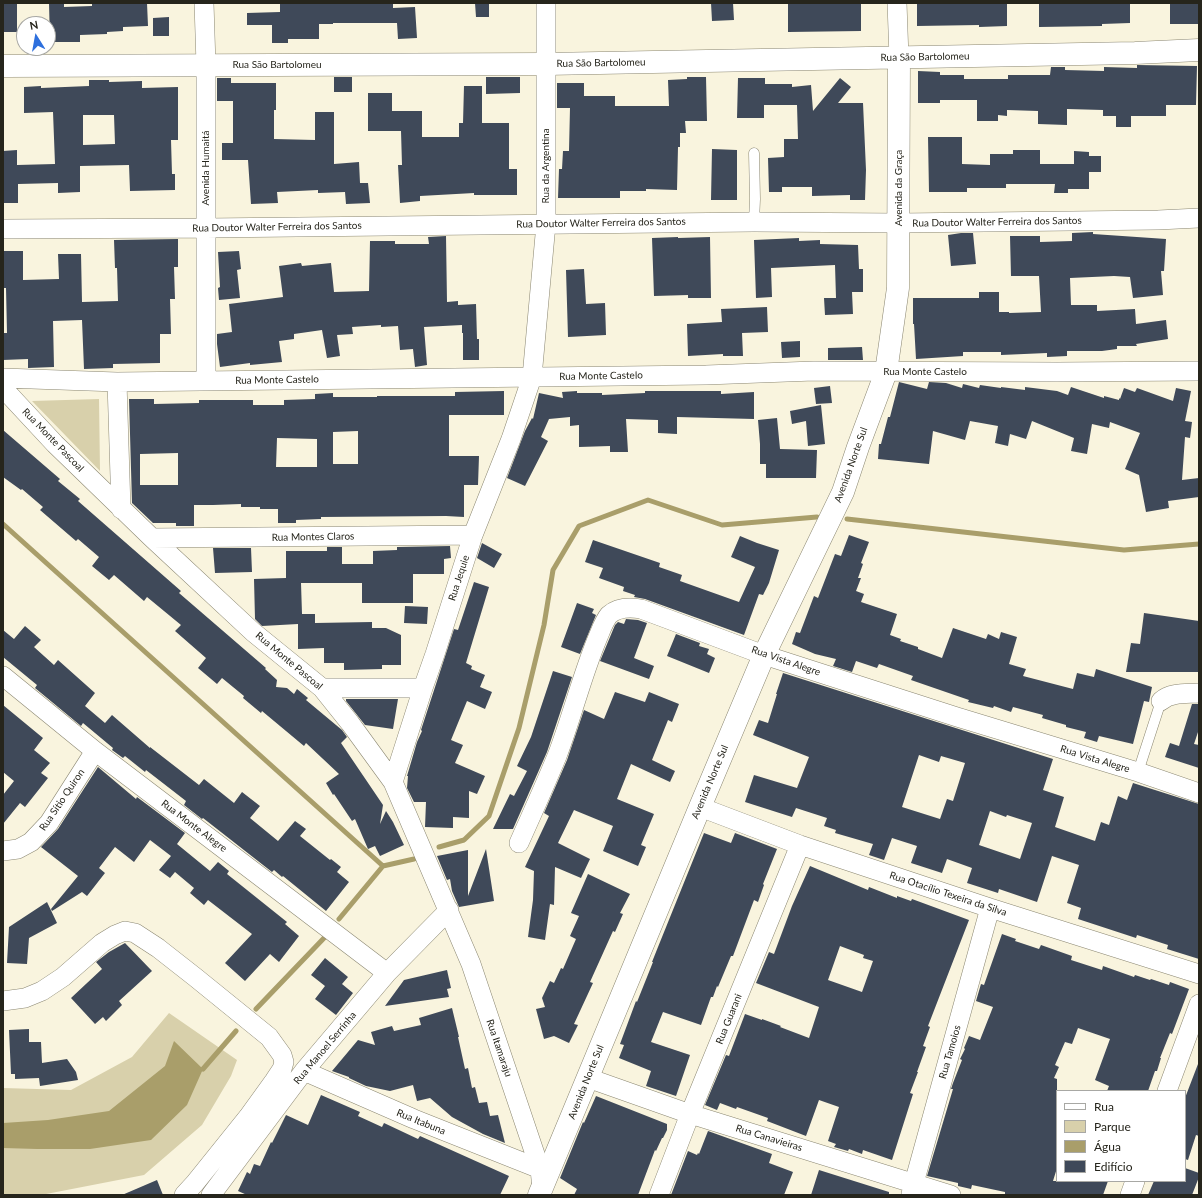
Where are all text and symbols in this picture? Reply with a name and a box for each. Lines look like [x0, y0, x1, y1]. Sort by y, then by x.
north arrow [16, 16, 56, 56]
text: N [28, 18, 39, 32]
street label: Rua São Bartolomeu [880, 50, 970, 64]
street label: Rua São Bartolomeu [556, 56, 646, 70]
street label: Rua São Bartolomeu [232, 59, 322, 71]
street label: Rua da Argentina [540, 128, 552, 204]
street label: Avenida Humaitá [200, 130, 212, 206]
street label: Avenida da Graça [893, 150, 905, 226]
street label: Rua Doutor Walter Ferreira dos Santos [912, 215, 1082, 229]
street label: Rua Doutor Walter Ferreira dos Santos [516, 216, 686, 230]
street label: Rua Doutor Walter Ferreira dos Santos [192, 220, 362, 234]
street label: Rua Monte Castelo [883, 366, 967, 378]
street label: Rua Monte Castelo [559, 369, 643, 383]
street label: Rua Monte Castelo [235, 373, 319, 387]
street label: Rua Monte Pascoal [20, 406, 86, 474]
street label: Avenida Norte Sul [832, 426, 870, 504]
street label: Rua Montes Claros [272, 530, 354, 544]
street label: Rua Jequie [446, 554, 472, 602]
street label: Rua Monte Pascoal [253, 630, 325, 692]
street label: Rua Vista Alegre [750, 644, 822, 678]
street label: Avenida Norte Sul [689, 743, 731, 821]
street label: Rua Vista Alegre [1059, 743, 1131, 775]
street label: Rua Sítio Quiron [37, 767, 87, 833]
street label: Rua Monte Alegre [159, 797, 229, 855]
street label: Rua Otacílio Texeira da Silva [888, 869, 1008, 919]
street label: Rua Guarani [713, 992, 745, 1046]
street label: Rua Manoel Serrinha [291, 1009, 359, 1087]
street label: Rua Itamaraju [484, 1018, 514, 1078]
street label: Rua Tamoios [937, 1024, 963, 1080]
street label: Avenida Norte Sul [566, 1043, 606, 1121]
legend [1056, 1090, 1186, 1182]
text: Rua [1094, 1099, 1114, 1114]
street label: Rua Itabuna [395, 1107, 447, 1137]
text: Parque [1094, 1119, 1131, 1134]
street label: Rua Canavieiras [734, 1122, 804, 1154]
text: Água [1094, 1139, 1121, 1154]
text: Edifício [1094, 1159, 1133, 1174]

